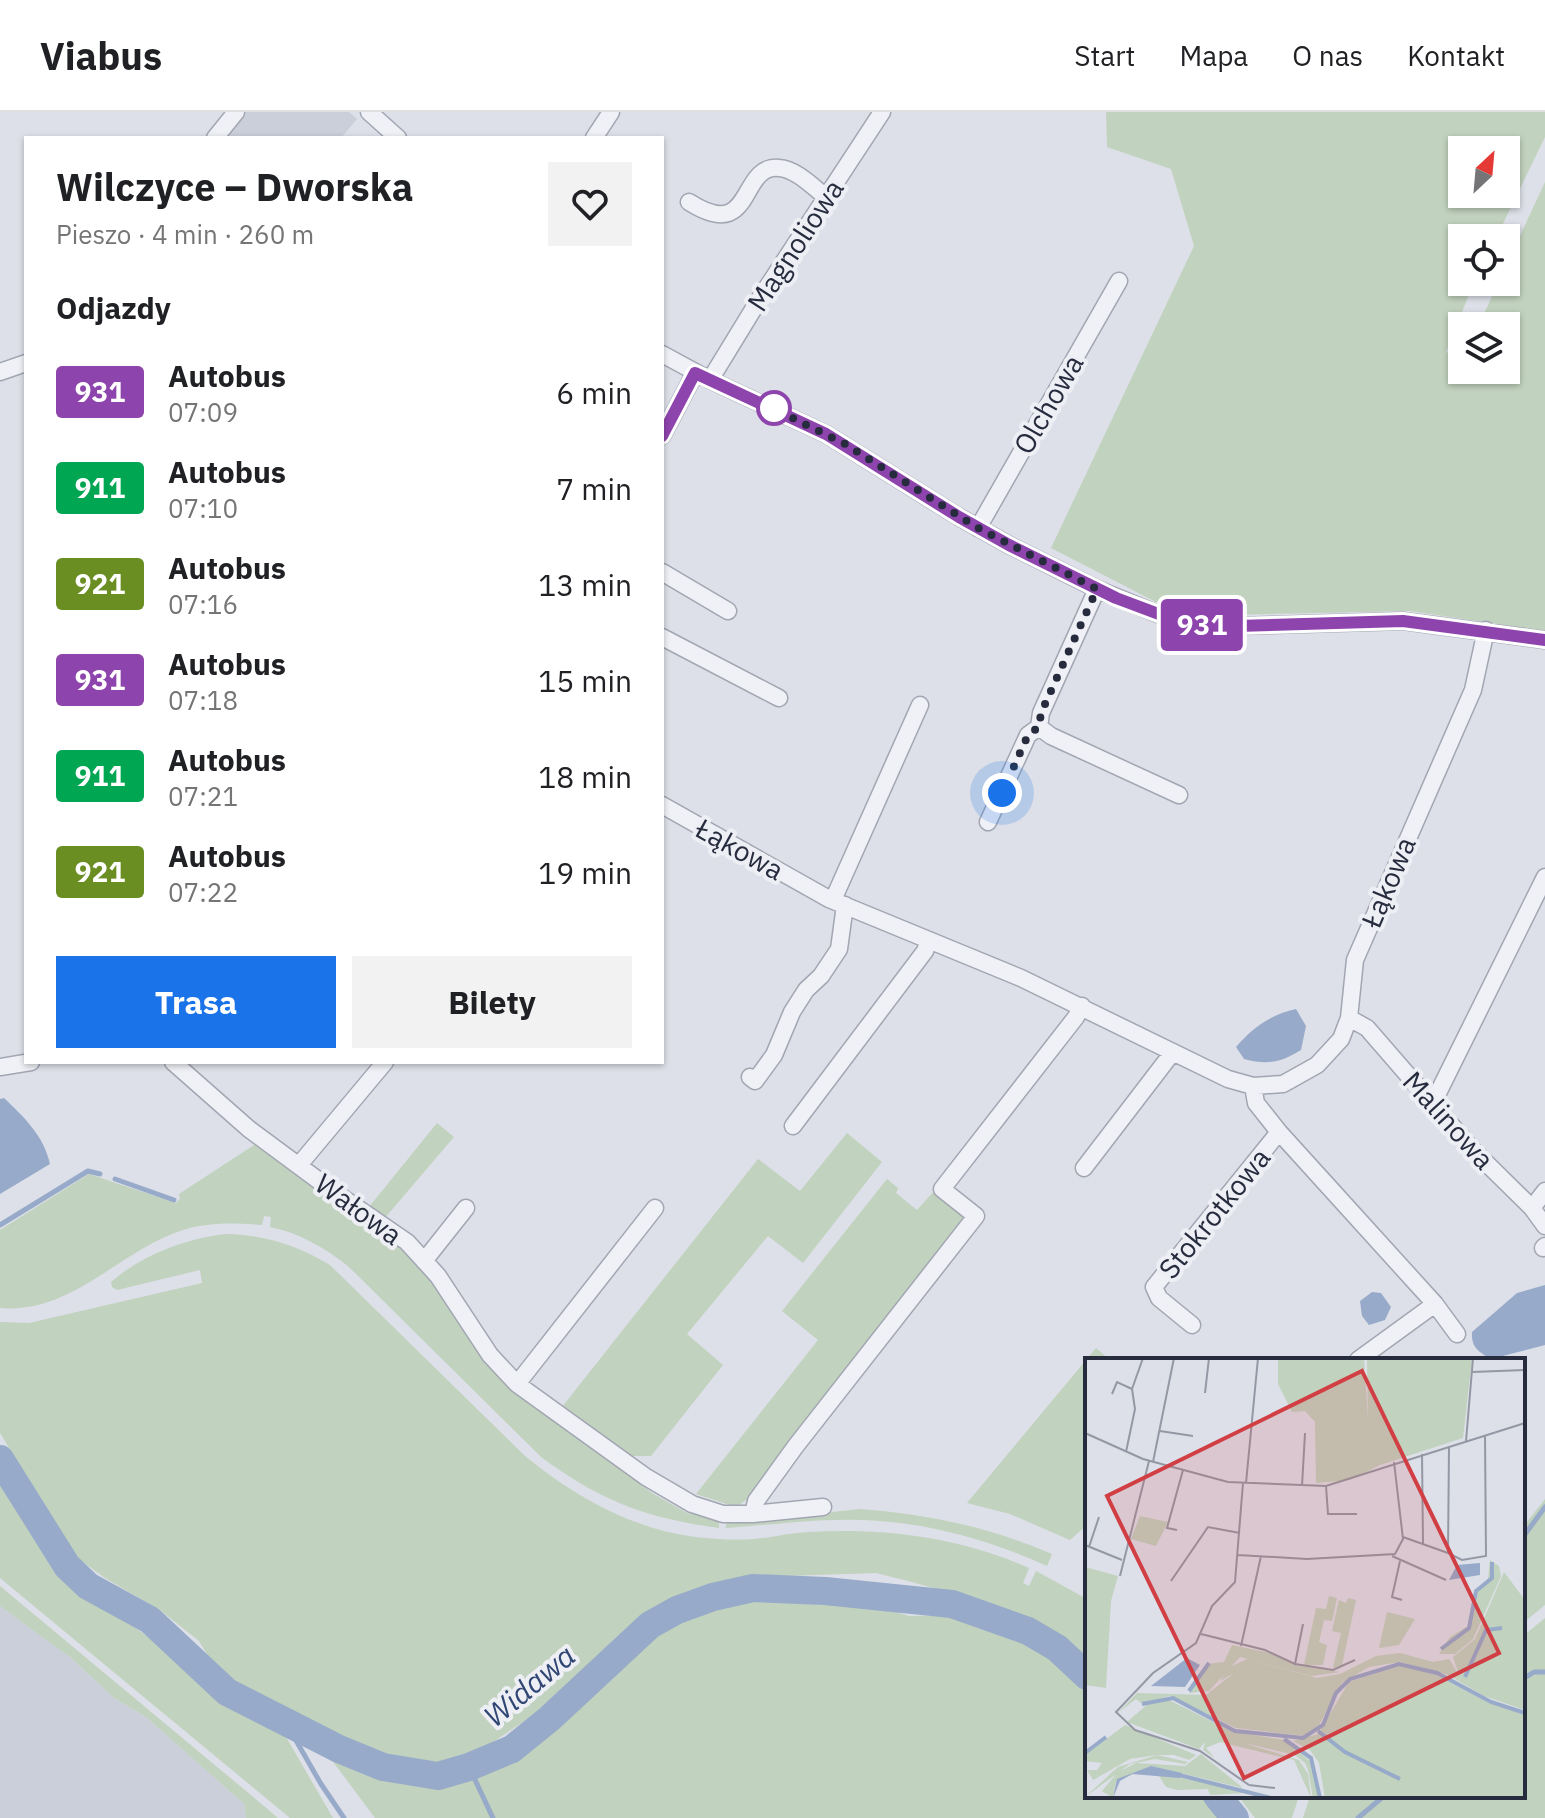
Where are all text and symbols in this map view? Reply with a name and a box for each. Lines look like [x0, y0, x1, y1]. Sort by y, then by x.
text: Viabus [40, 31, 162, 80]
text: Start [1074, 37, 1135, 74]
text: Mapa [1179, 37, 1248, 74]
text: O nas [1292, 37, 1363, 74]
text: Kontakt [1407, 37, 1505, 74]
north arrow [1448, 136, 1520, 208]
map controls [1448, 136, 1520, 384]
text: Wilczyce – Dworska [56, 162, 413, 211]
button: heart [548, 162, 632, 246]
street label: Magnoliowa [739, 172, 852, 318]
text: Pieszo · 4 min · 260 m [56, 217, 314, 251]
button: locate [1448, 224, 1520, 296]
text: Odjazdy [56, 288, 171, 327]
button: layers [1448, 312, 1520, 384]
street label: Olchowa [1005, 347, 1091, 461]
text: Autobus [168, 356, 286, 395]
text: 931 [75, 373, 125, 410]
text: 6 min [556, 373, 632, 412]
unlabelled marker [757, 391, 791, 425]
text: 07:09 [168, 395, 238, 429]
text: Autobus [168, 452, 286, 491]
text: 911 [75, 469, 125, 506]
text: 7 min [556, 469, 632, 508]
text: 07:10 [168, 491, 238, 525]
text: Autobus [168, 548, 286, 587]
text: 921 [75, 565, 125, 602]
text: 13 min [538, 565, 632, 604]
text: 07:16 [168, 587, 238, 621]
line badge: 931 [1156, 599, 1248, 651]
text: 931 [1177, 606, 1227, 643]
text: Autobus [168, 644, 286, 683]
text: 931 [75, 661, 125, 698]
text: 15 min [538, 661, 632, 700]
text: 07:18 [168, 683, 238, 717]
text: Autobus [168, 740, 286, 779]
text: 911 [75, 757, 125, 794]
text: 18 min [538, 757, 632, 796]
your location [982, 773, 1022, 813]
text: 07:21 [168, 779, 238, 813]
street label: Łąkowa [689, 809, 791, 888]
street label: Łąkowa [1352, 831, 1424, 934]
text: Autobus [168, 836, 286, 875]
text: 921 [75, 853, 125, 890]
text: 19 min [538, 853, 632, 892]
text: 07:22 [168, 875, 238, 909]
button: Trasa [56, 956, 336, 1048]
button: Bilety [352, 956, 632, 1048]
street label: Malinowa [1395, 1063, 1503, 1177]
street label: Stokrotkowa [1150, 1140, 1278, 1286]
street label: Wałowa [308, 1165, 410, 1253]
inset map [1085, 1358, 1525, 1798]
water label: Widawa [475, 1635, 583, 1735]

